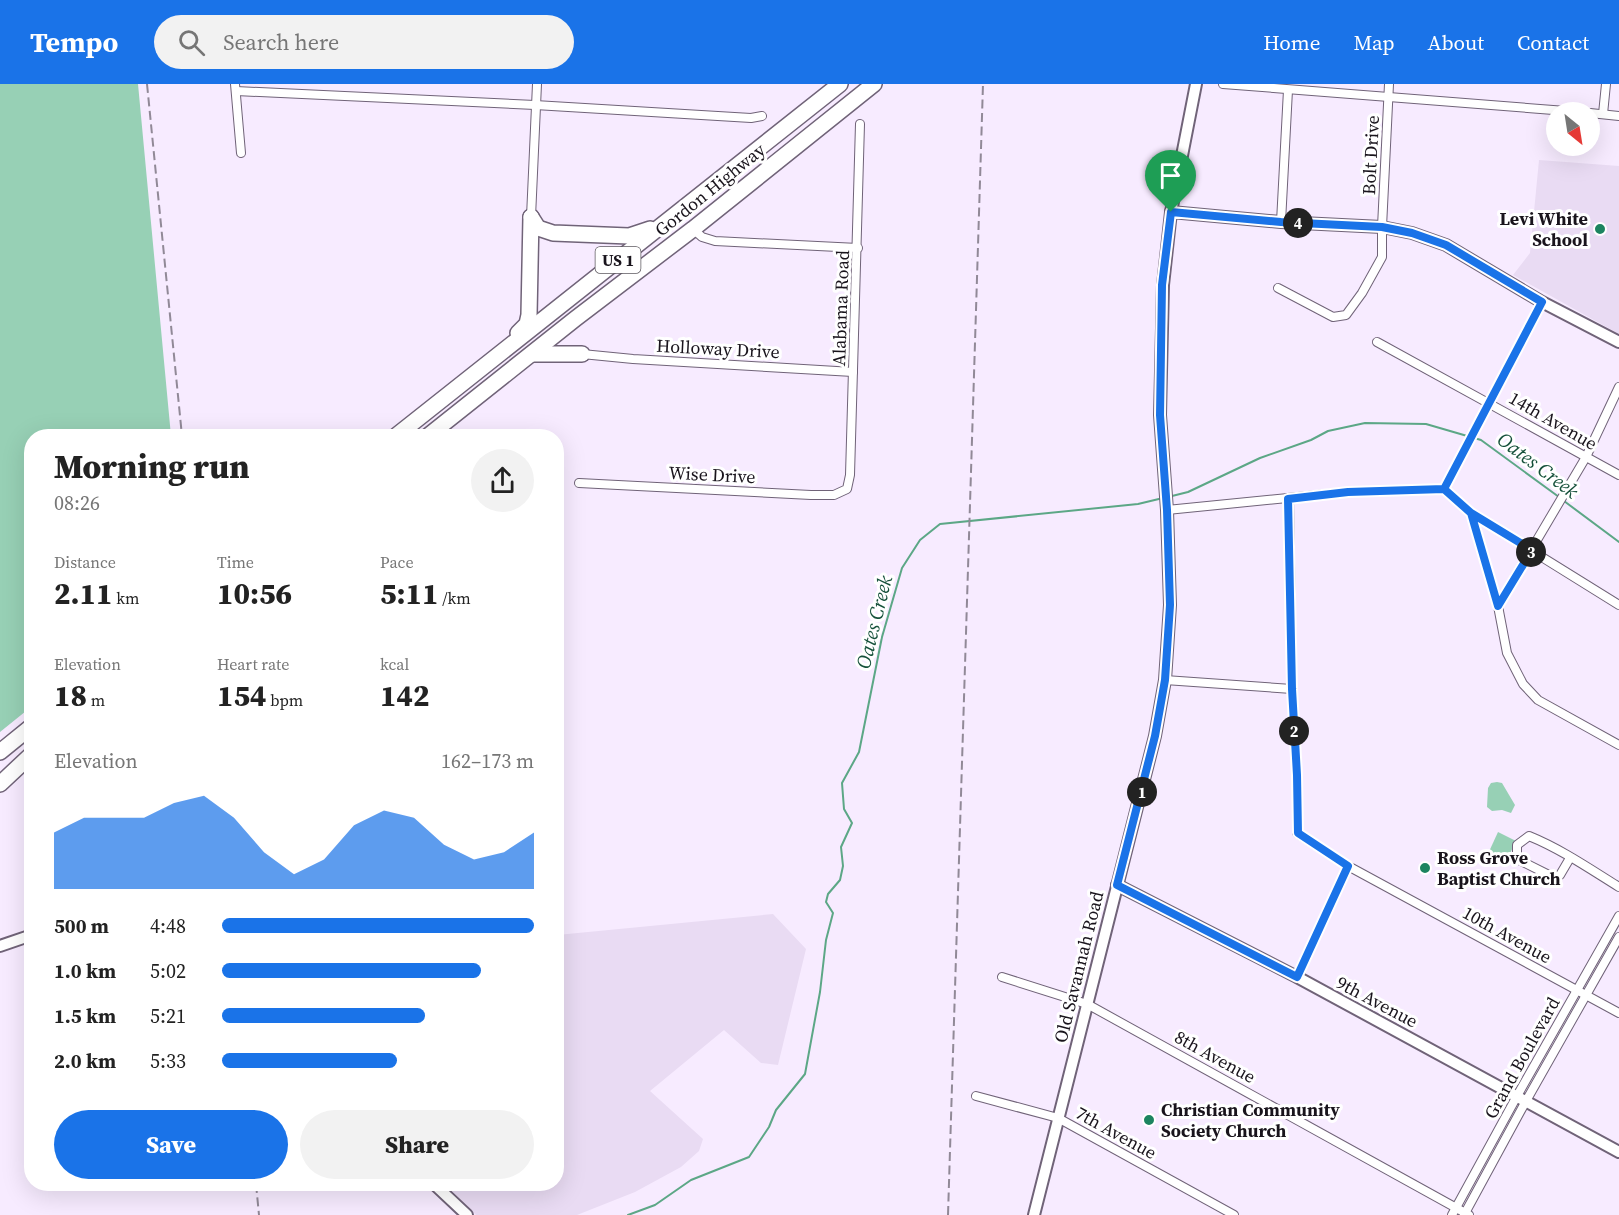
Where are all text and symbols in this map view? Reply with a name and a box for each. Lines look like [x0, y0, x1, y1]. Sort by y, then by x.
search box [154, 15, 574, 69]
text: Tempo [30, 23, 118, 61]
icon: search [175, 26, 208, 59]
text: Search here [223, 27, 339, 57]
text: Home [1263, 28, 1321, 57]
text: Map [1354, 28, 1395, 57]
text: About [1428, 28, 1484, 57]
text: Contact [1517, 28, 1589, 57]
north arrow [1546, 102, 1600, 156]
map controls [1546, 102, 1600, 156]
street label: Bolt Drive [1356, 114, 1385, 195]
street label: Gordon Highway [649, 137, 771, 242]
pin [1145, 150, 1196, 212]
icon: arrive [1154, 159, 1187, 192]
place label: Levi White School [1499, 206, 1588, 252]
pin: 4 [1283, 208, 1313, 238]
text: 4 [1294, 212, 1302, 234]
marker: Levi White School [1593, 222, 1607, 236]
road number: US 1 [596, 247, 640, 273]
street label: Alabama Road [826, 250, 855, 366]
street label: Holloway Drive [656, 333, 780, 364]
street label: 14th Avenue [1505, 385, 1602, 456]
water label: Oates Creek [1492, 425, 1585, 505]
text: Morning run [54, 444, 250, 489]
button: share [471, 449, 534, 512]
street label: Wise Drive [668, 460, 756, 489]
text: 08:26 [54, 489, 100, 517]
pin: 3 [1516, 537, 1546, 567]
text: 3 [1527, 541, 1535, 563]
text: Distance [54, 551, 116, 573]
text: Time [217, 551, 254, 573]
text: Pace [380, 551, 414, 573]
water label: Oates Creek [849, 572, 899, 672]
text: 2.11 [54, 573, 113, 614]
text: 10:56 [217, 573, 292, 614]
text: 5:11 [380, 573, 439, 614]
text: km [113, 587, 140, 609]
text: /km [439, 587, 471, 609]
text: Elevation [54, 653, 121, 675]
text: Heart rate [217, 653, 289, 675]
text: kcal [380, 653, 409, 675]
text: 18 [54, 675, 87, 716]
text: 154 [217, 675, 267, 716]
text: 142 [380, 675, 430, 716]
text: m [87, 689, 105, 711]
text: bpm [267, 689, 303, 711]
pin: 2 [1279, 716, 1309, 746]
text: 2 [1290, 720, 1298, 742]
text: Elevation [54, 747, 138, 775]
text: 162–173 m [441, 747, 534, 775]
pin: 1 [1127, 777, 1157, 807]
text: 1 [1138, 781, 1146, 803]
place label: Ross Grove Baptist Church [1437, 845, 1561, 891]
marker: Ross Grove Baptist Church [1418, 861, 1432, 875]
street label: Old Savannah Road [1048, 889, 1109, 1045]
street label: 10th Avenue [1458, 900, 1556, 969]
text: 500 m [54, 912, 109, 940]
text: 4:48 [150, 912, 186, 940]
text: 1.0 km [54, 957, 116, 985]
text: 5:02 [150, 957, 186, 985]
street label: 9th Avenue [1332, 970, 1422, 1033]
street label: Grand Boulevard [1478, 992, 1565, 1123]
text: 1.5 km [54, 1002, 116, 1030]
text: 5:21 [150, 1002, 186, 1030]
street label: 8th Avenue [1170, 1024, 1260, 1089]
text: 2.0 km [54, 1047, 116, 1075]
text: 5:33 [150, 1047, 186, 1075]
place label: Christian Community Society Church [1161, 1097, 1340, 1143]
street label: 7th Avenue [1071, 1100, 1161, 1165]
button: Save [54, 1110, 288, 1179]
button: Share [300, 1110, 534, 1179]
marker: Christian Community Society Church [1142, 1113, 1156, 1127]

